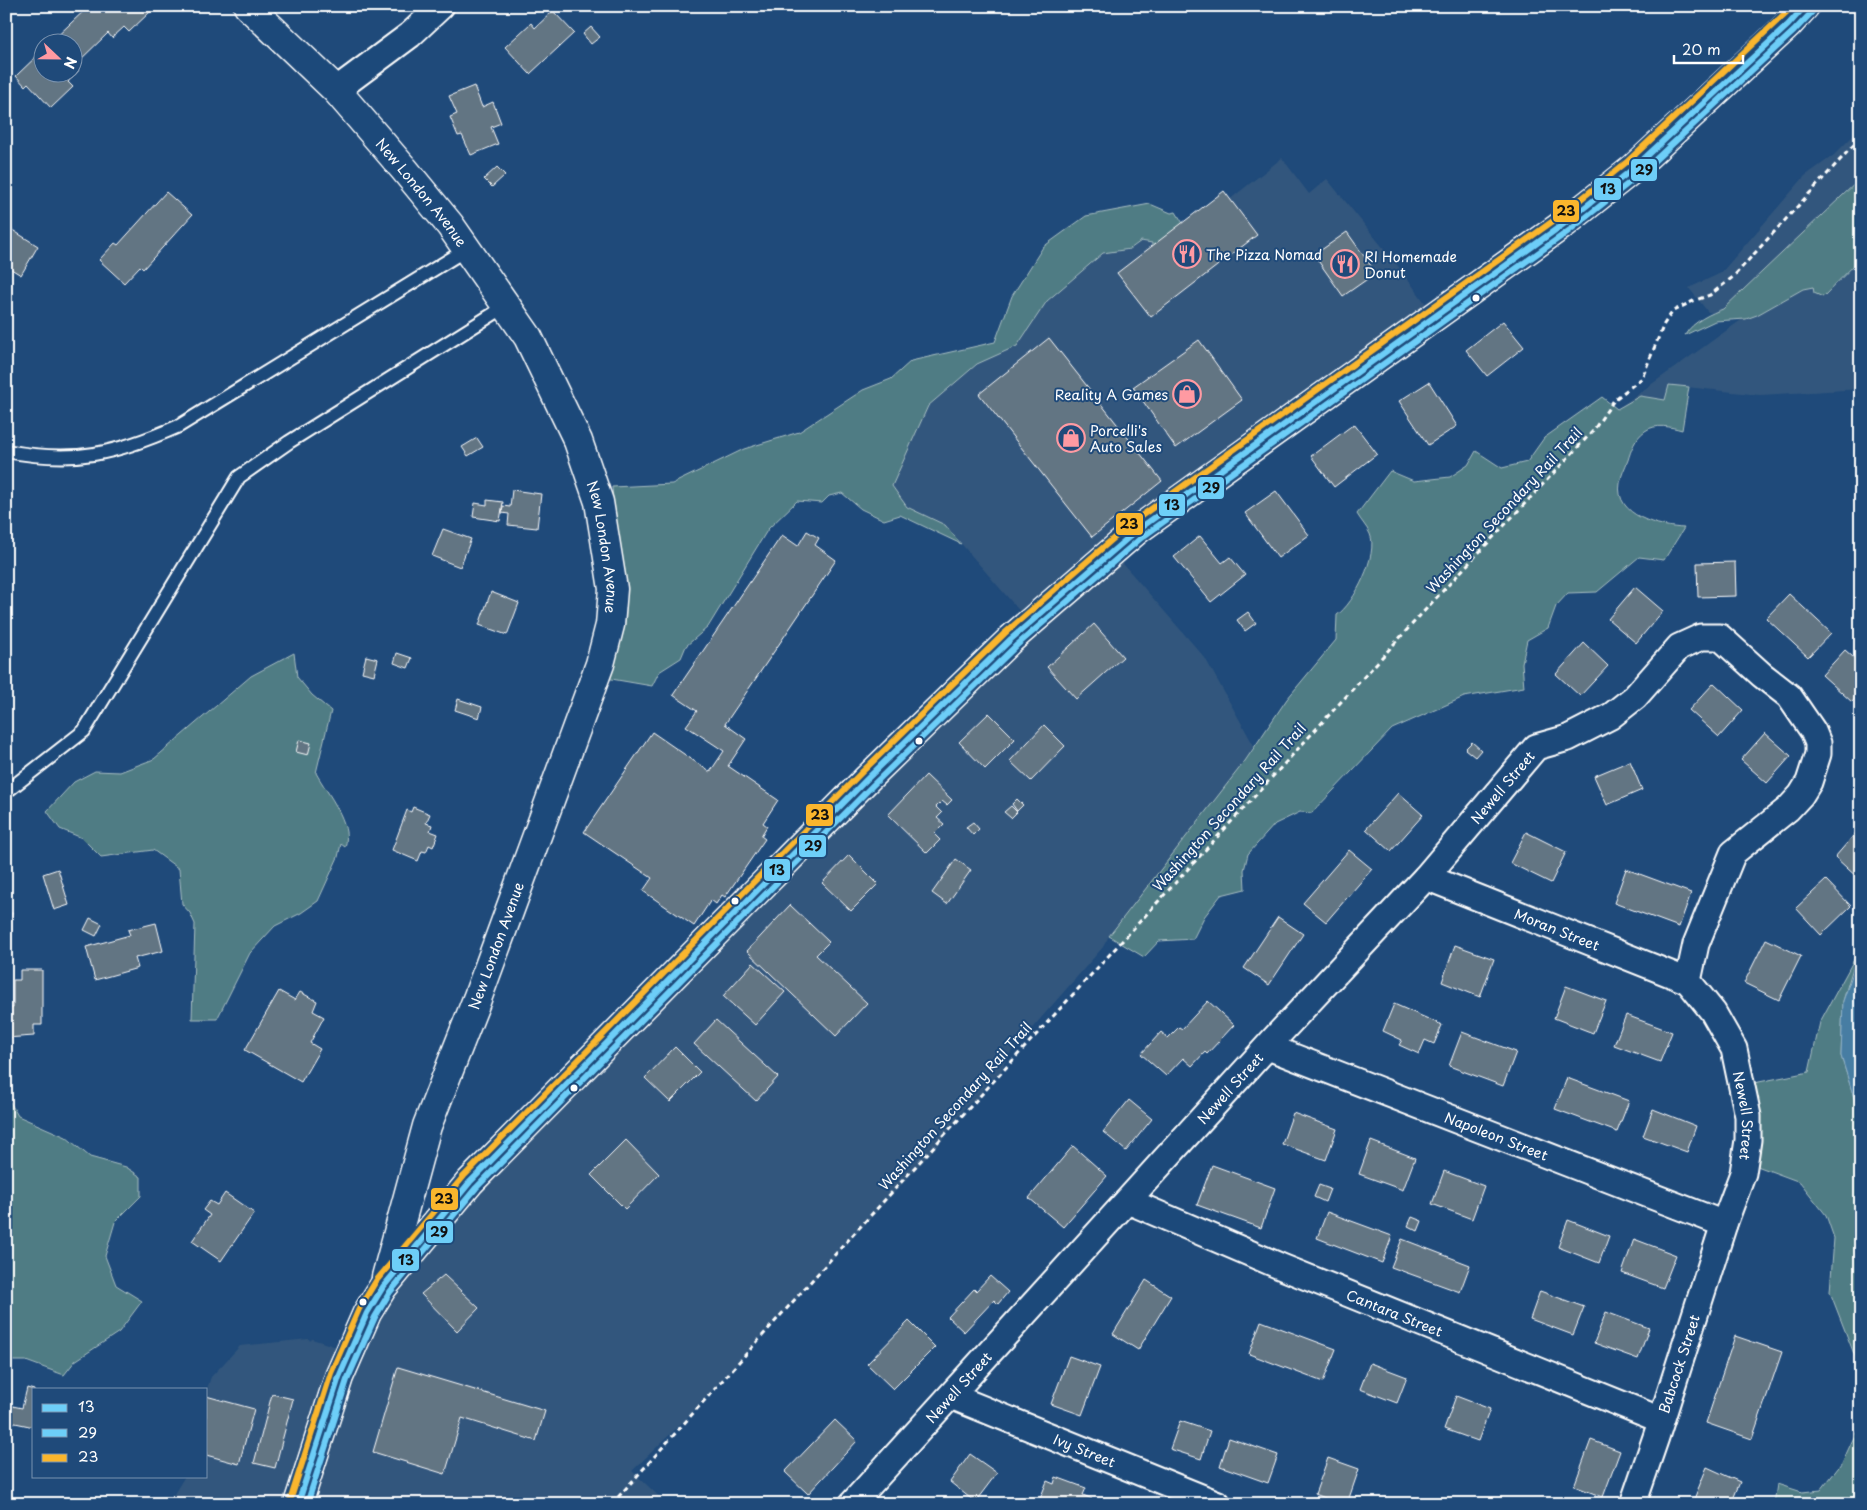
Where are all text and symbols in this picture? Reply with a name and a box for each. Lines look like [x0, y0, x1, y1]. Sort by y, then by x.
north arrow [32, 32, 82, 82]
scale bar [1674, 32, 1743, 64]
text: 20 m [1682, 37, 1721, 60]
text: N [59, 54, 82, 72]
street label: New London Avenue [371, 133, 473, 251]
line badge: 29 [1630, 158, 1658, 182]
text: 29 [1635, 159, 1653, 180]
line badge: 13 [1593, 177, 1622, 201]
text: 13 [1600, 178, 1616, 199]
line badge: 23 [1552, 199, 1580, 223]
text: 23 [1557, 200, 1575, 221]
restaurant icon: The Pizza Nomad [1172, 239, 1202, 269]
place label: The Pizza Nomad [1206, 244, 1322, 265]
place label: RI Homemade Donut [1364, 246, 1457, 283]
restaurant icon: RI Homemade Donut [1330, 249, 1360, 279]
unlabelled marker [1471, 293, 1481, 303]
shop icon: Reality A Games [1172, 379, 1202, 409]
place label: Reality A Games [1055, 384, 1168, 405]
place label: Porcelli's Auto Sales [1090, 420, 1162, 457]
street label: Washington Secondary Rail Trail [1421, 422, 1587, 598]
shop icon: Porcelli's Auto Sales [1056, 423, 1086, 453]
line badge: 29 [1197, 476, 1225, 500]
text: 29 [1202, 477, 1220, 498]
street label: New London Avenue [582, 478, 623, 615]
line badge: 13 [1158, 493, 1186, 517]
text: 13 [1164, 494, 1180, 515]
line badge: 23 [1115, 512, 1144, 536]
text: 23 [1120, 513, 1138, 534]
street label: Washington Secondary Rail Trail [1147, 718, 1311, 896]
unlabelled marker [914, 736, 924, 746]
street label: Newell Street [1465, 746, 1539, 828]
line badge: 23 [805, 803, 834, 827]
text: 23 [811, 804, 829, 825]
line badge: 29 [798, 834, 827, 858]
text: 29 [804, 835, 822, 856]
line badge: 13 [763, 858, 791, 882]
text: 13 [769, 859, 785, 880]
street label: New London Avenue [463, 879, 529, 1013]
unlabelled marker [730, 896, 740, 906]
street label: Moran Street [1511, 903, 1603, 956]
street label: Washington Secondary Rail Trail [873, 1017, 1037, 1195]
street label: Newell Street [1192, 1047, 1268, 1128]
street label: Newell Street [1728, 1069, 1759, 1162]
unlabelled marker [569, 1083, 579, 1093]
street label: Napoleon Street [1442, 1106, 1551, 1165]
line badge: 23 [430, 1187, 459, 1211]
text: 23 [435, 1188, 453, 1209]
line badge: 29 [425, 1220, 454, 1244]
text: 29 [430, 1221, 448, 1242]
line badge: 13 [391, 1248, 420, 1272]
text: 13 [398, 1249, 414, 1270]
street label: Cantara Street [1343, 1284, 1446, 1341]
unlabelled marker [358, 1297, 368, 1307]
street label: Babcock Street [1653, 1312, 1705, 1416]
street label: Newell Street [920, 1346, 996, 1427]
legend [32, 1388, 208, 1478]
text: 13 [78, 1394, 95, 1417]
text: 29 [78, 1420, 97, 1443]
street label: Ivy Street [1050, 1428, 1119, 1472]
text: 23 [78, 1444, 98, 1467]

